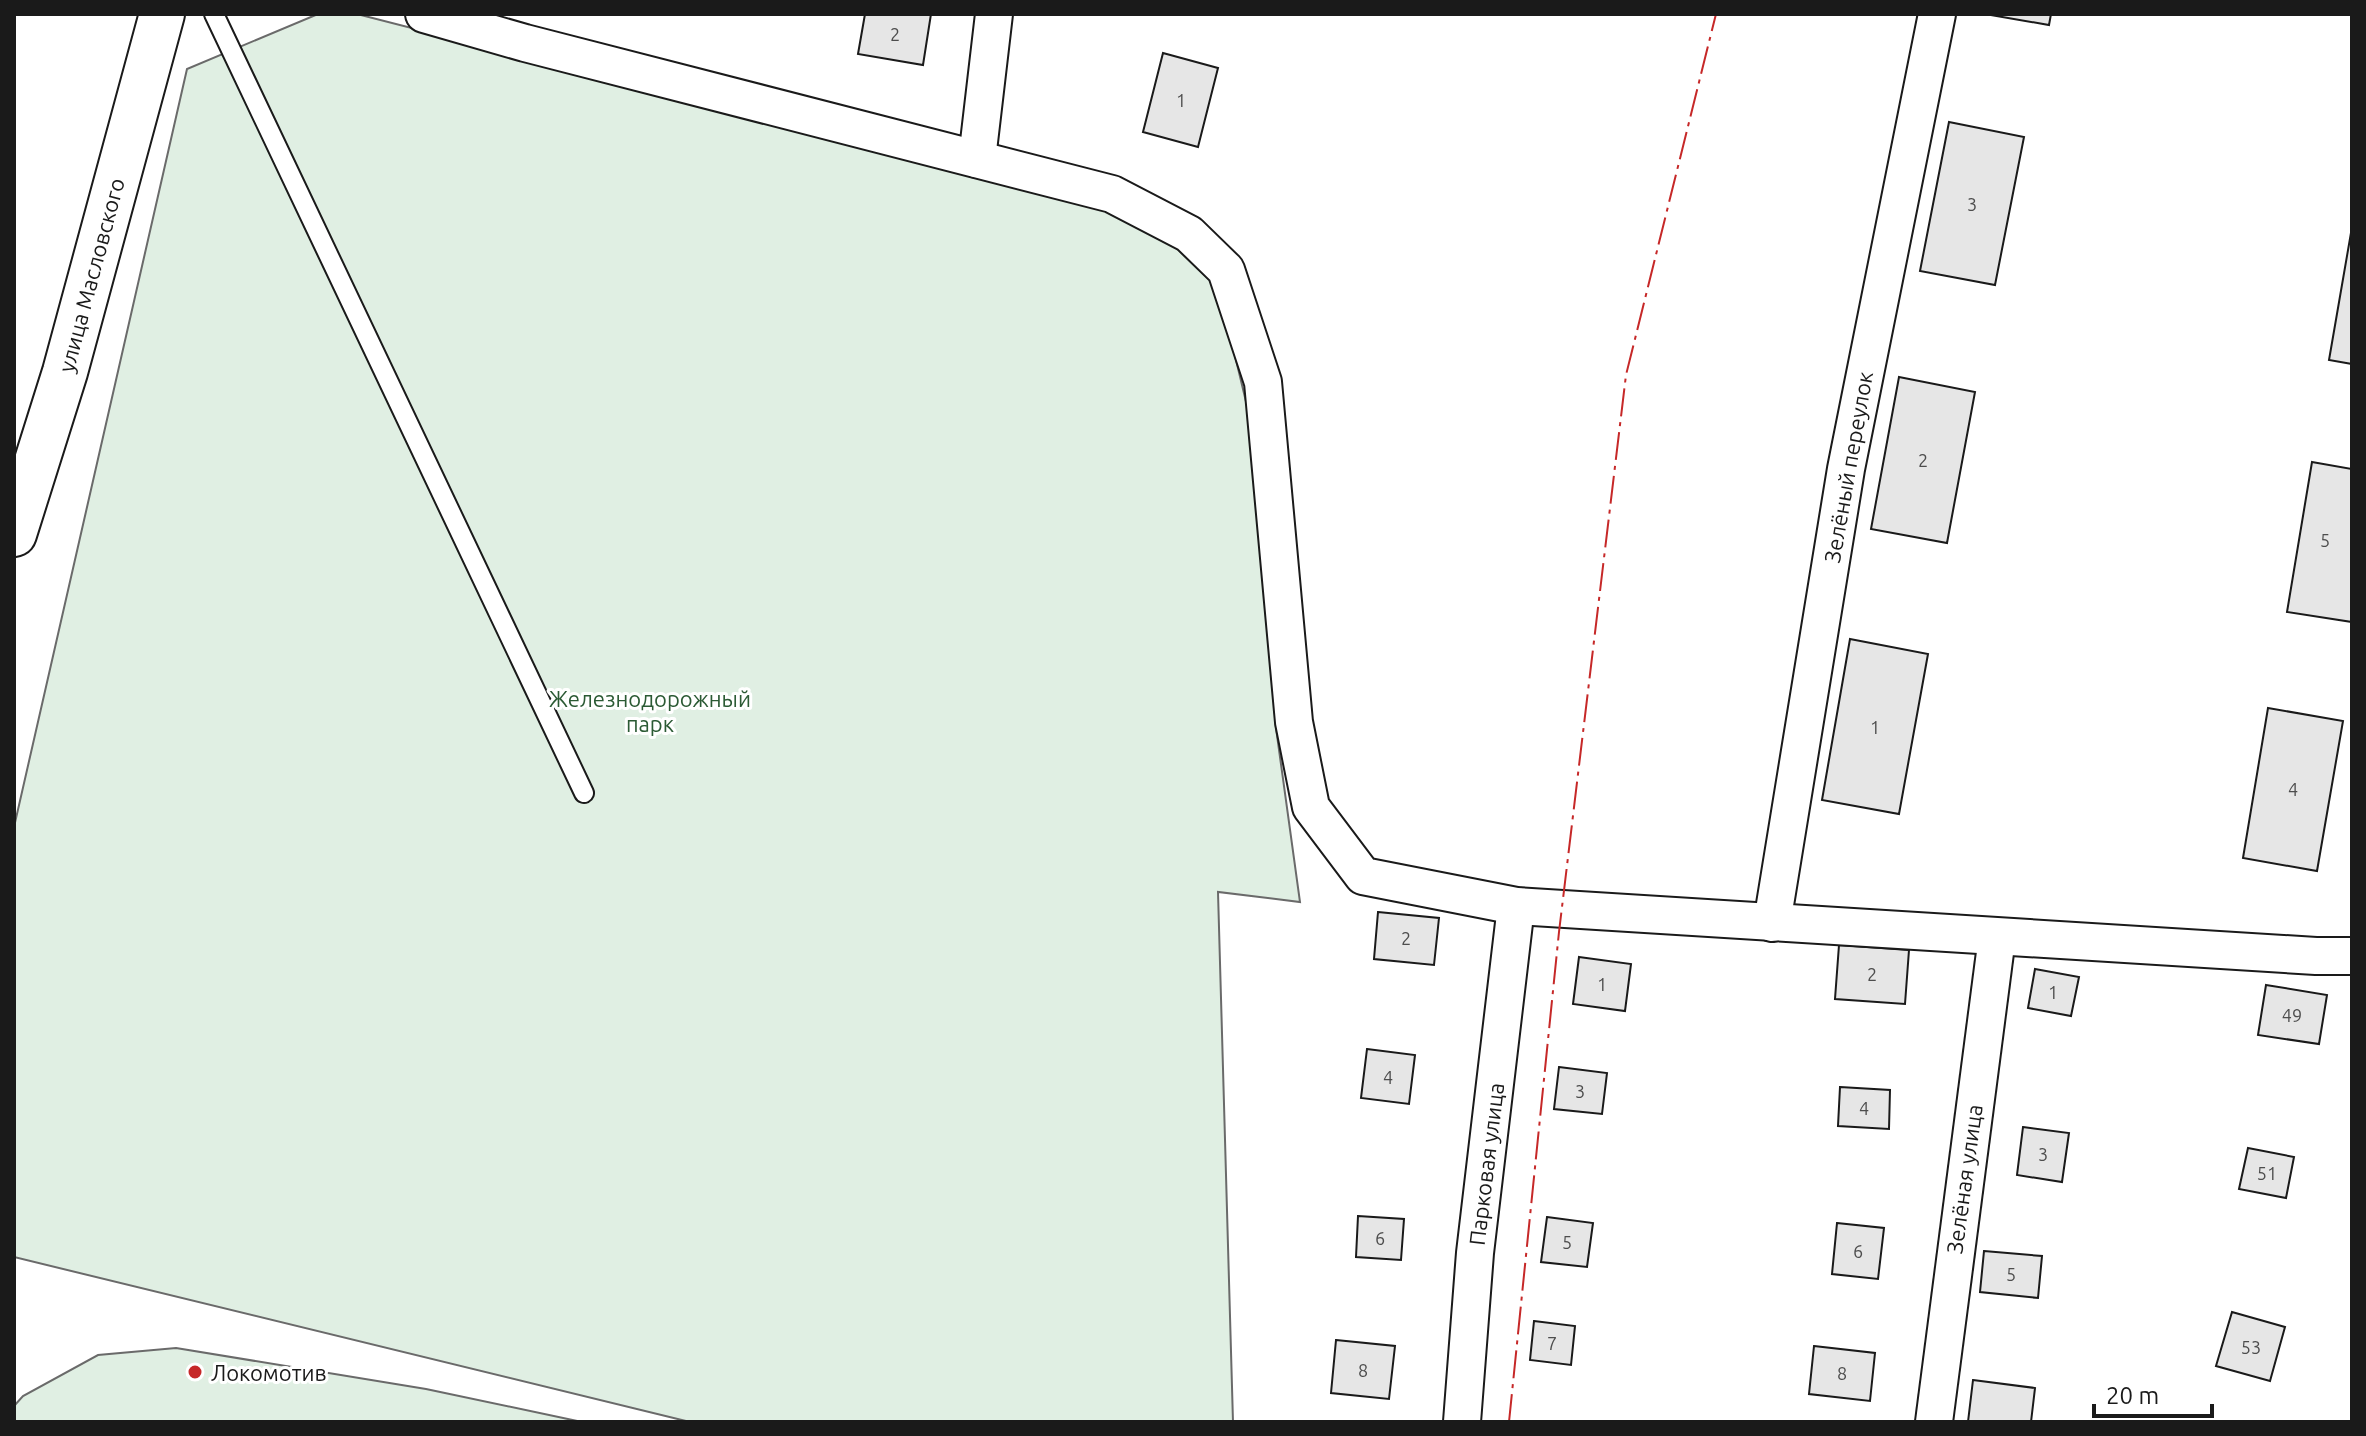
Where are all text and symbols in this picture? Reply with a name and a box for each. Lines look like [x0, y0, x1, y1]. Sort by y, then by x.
house number: 2 [890, 24, 900, 44]
house number: 1 [1176, 90, 1186, 110]
street label: улица Масловского [53, 175, 129, 375]
house number: 3 [1967, 194, 1977, 214]
street label: Зелёный переулок [1819, 369, 1877, 565]
house number: 2 [1918, 450, 1928, 470]
house number: 5 [2320, 530, 2330, 550]
park label: Железнодорожный парк [549, 686, 751, 736]
house number: 1 [1870, 717, 1880, 737]
house number: 4 [2288, 779, 2298, 799]
house number: 2 [1401, 928, 1411, 948]
house number: 2 [1867, 964, 1877, 984]
house number: 1 [1597, 974, 1607, 994]
house number: 1 [2048, 982, 2058, 1002]
house number: 49 [2282, 1005, 2302, 1025]
house number: 4 [1383, 1067, 1393, 1087]
street label: Парковая улица [1464, 1081, 1508, 1247]
house number: 3 [1575, 1081, 1585, 1101]
house number: 4 [1859, 1098, 1869, 1118]
street label: Зелёная улица [1941, 1103, 1987, 1255]
house number: 3 [2038, 1144, 2048, 1164]
house number: 51 [2257, 1163, 2277, 1183]
house number: 6 [1375, 1228, 1385, 1248]
house number: 5 [1562, 1232, 1572, 1252]
house number: 6 [1853, 1241, 1863, 1261]
house number: 5 [2006, 1264, 2016, 1284]
house number: 7 [1547, 1333, 1557, 1353]
house number: 53 [2241, 1337, 2261, 1357]
place label: Локомотив [211, 1360, 327, 1385]
house number: 8 [1358, 1360, 1368, 1380]
marker: Локомотив [186, 1363, 204, 1381]
house number: 8 [1837, 1363, 1847, 1383]
scale bar [2094, 1368, 2212, 1418]
text: 20 m [2106, 1382, 2159, 1409]

